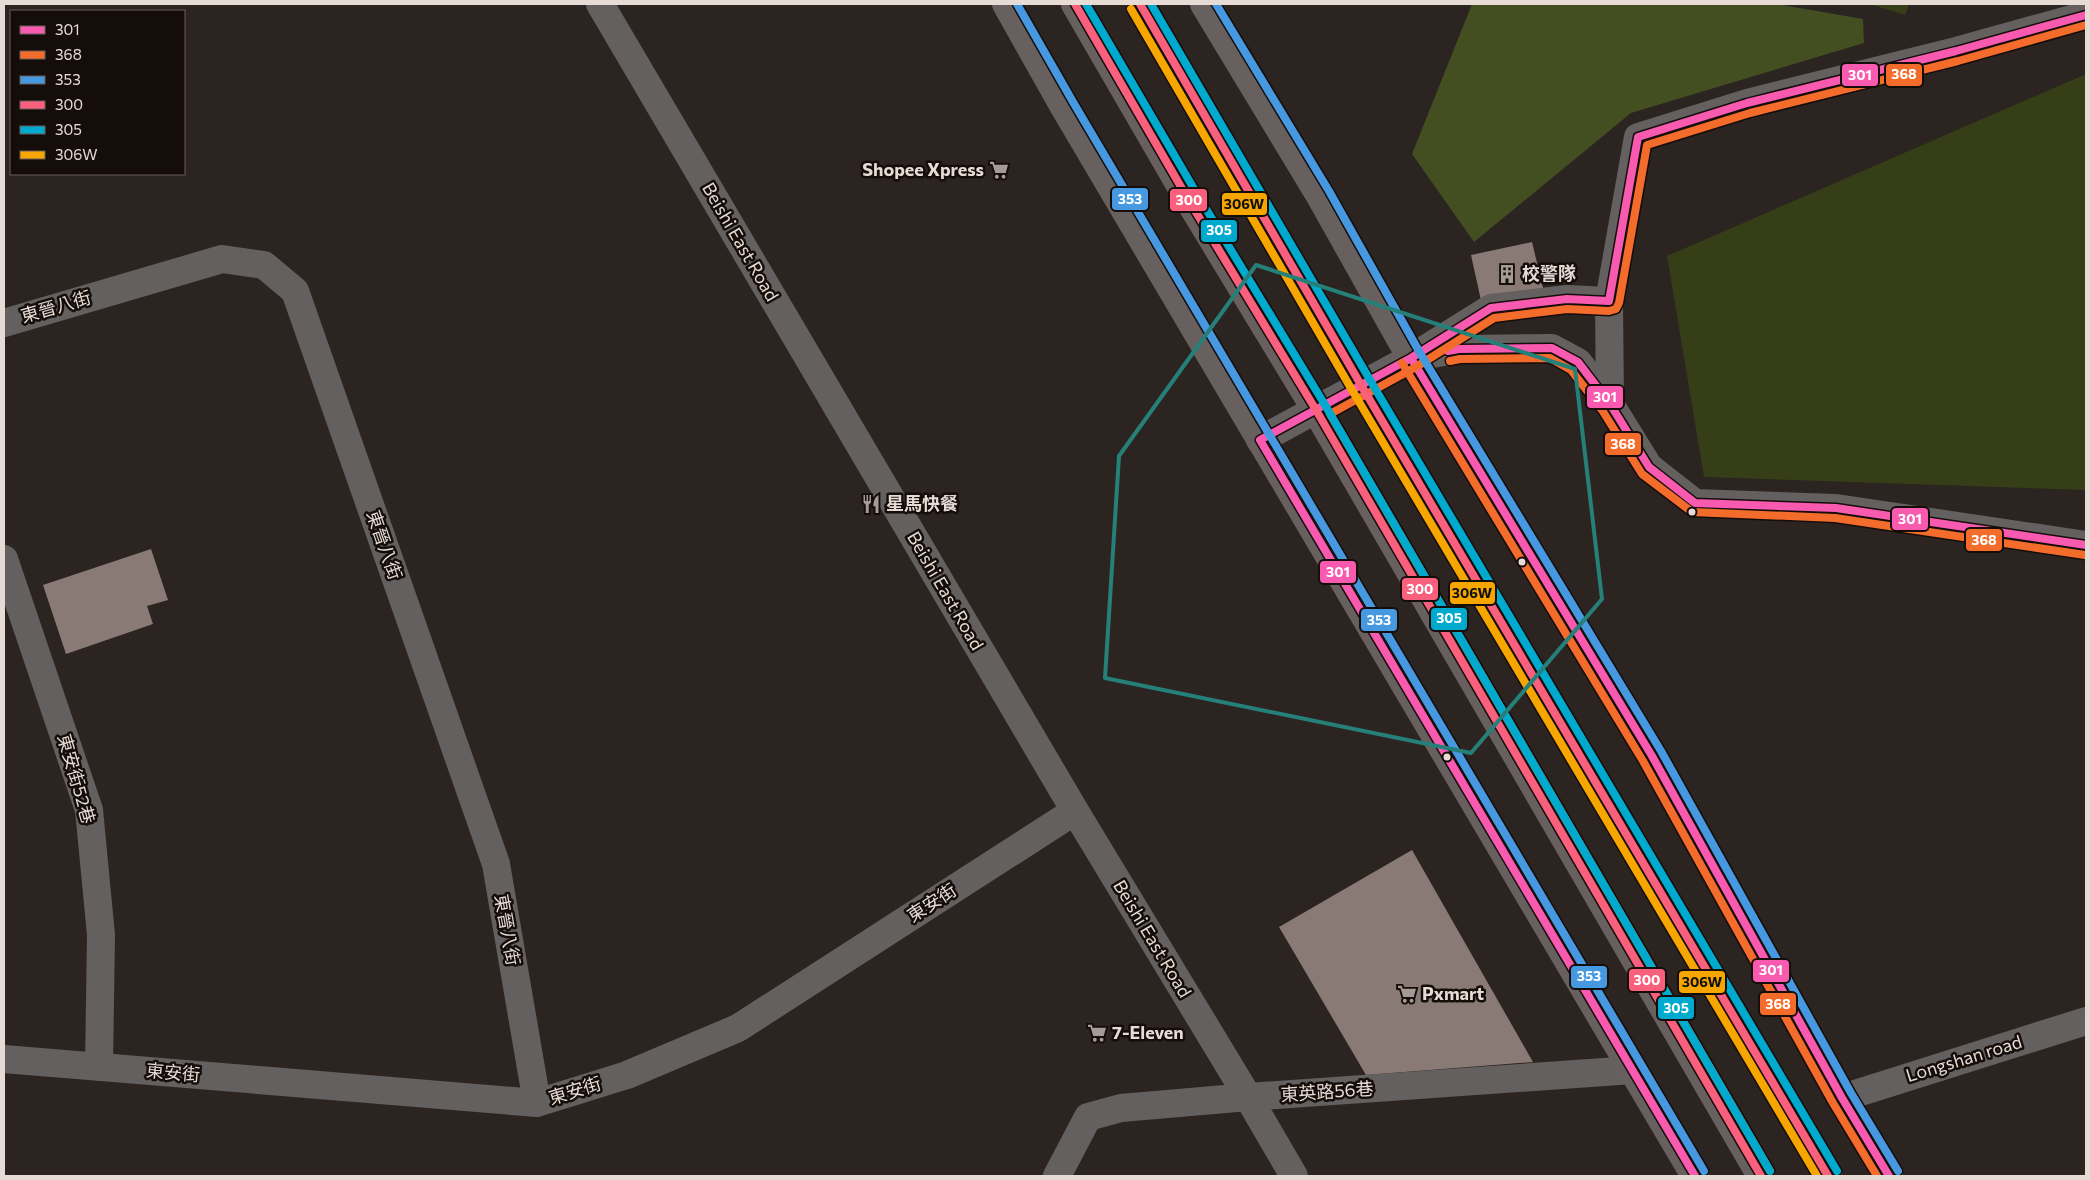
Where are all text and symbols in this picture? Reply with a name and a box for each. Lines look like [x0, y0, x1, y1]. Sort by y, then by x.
legend [10, 10, 185, 175]
text: 301 [55, 20, 80, 38]
text: 368 [55, 45, 82, 63]
line badge: 301 [1841, 63, 1879, 87]
line badge: 368 [1885, 63, 1923, 87]
text: 368 [1891, 65, 1917, 82]
text: 301 [1848, 66, 1872, 83]
text: 353 [55, 70, 81, 88]
text: 300 [55, 95, 83, 113]
text: 305 [55, 120, 82, 138]
text: 306W [55, 145, 97, 163]
place label: Shopee Xpress [862, 158, 984, 180]
supermarket icon: Shopee Xpress [988, 159, 1010, 181]
street label: Beishi East Road [698, 178, 784, 305]
line badge: 353 [1111, 187, 1149, 211]
line badge: 300 [1169, 188, 1208, 212]
text: 353 [1118, 190, 1142, 207]
text: 300 [1176, 191, 1202, 208]
line badge: 306W [1221, 192, 1268, 216]
text: 306W [1224, 195, 1265, 212]
line badge: 305 [1200, 219, 1238, 243]
text: 305 [1206, 221, 1232, 238]
place label: 校警隊 [1522, 262, 1576, 284]
building icon: 校警隊 [1496, 263, 1518, 285]
street label: 東晉八街 [18, 286, 93, 327]
line badge: 301 [1586, 385, 1624, 409]
text: 301 [1593, 388, 1617, 405]
line badge: 368 [1604, 432, 1642, 456]
text: 368 [1610, 435, 1636, 452]
place label: 星馬快餐 [886, 492, 958, 514]
restaurant icon: 星馬快餐 [860, 493, 882, 515]
street label: 東晉八街 [363, 507, 407, 582]
unlabelled marker [1687, 507, 1697, 517]
line badge: 301 [1891, 507, 1929, 531]
text: 301 [1898, 510, 1922, 527]
street label: Beishi East Road [903, 527, 989, 654]
line badge: 368 [1965, 528, 2003, 552]
text: 368 [1971, 531, 1997, 548]
unlabelled marker [1517, 557, 1527, 567]
line badge: 301 [1319, 560, 1357, 584]
text: 301 [1326, 563, 1350, 580]
line badge: 300 [1401, 577, 1439, 601]
text: 300 [1407, 580, 1433, 597]
line badge: 306W [1449, 581, 1496, 605]
text: 306W [1452, 584, 1493, 601]
line badge: 305 [1430, 607, 1468, 631]
line badge: 353 [1360, 608, 1398, 632]
text: 305 [1436, 609, 1462, 626]
text: 353 [1367, 611, 1391, 628]
street label: 東安街52巷 [54, 731, 100, 826]
unlabelled marker [1442, 752, 1452, 762]
street label: Beishi East Road [1109, 876, 1197, 1001]
street label: 東安街 [903, 878, 960, 926]
street label: 東晉八街 [491, 892, 525, 967]
line badge: 301 [1752, 959, 1790, 983]
text: 301 [1759, 961, 1783, 978]
line badge: 353 [1570, 965, 1608, 989]
text: 353 [1577, 967, 1601, 984]
line badge: 300 [1628, 968, 1666, 992]
line badge: 306W [1678, 970, 1726, 994]
text: 300 [1634, 971, 1660, 988]
text: 306W [1682, 973, 1723, 990]
place label: Pxmart [1422, 982, 1485, 1004]
supermarket icon: Pxmart [1396, 983, 1418, 1005]
line badge: 368 [1759, 992, 1797, 1016]
text: 368 [1765, 995, 1791, 1012]
line badge: 305 [1657, 996, 1695, 1020]
text: 305 [1663, 999, 1689, 1016]
place label: 7-Eleven [1112, 1021, 1184, 1043]
supermarket icon: 7-Eleven [1086, 1022, 1108, 1044]
street label: Longshan road [1903, 1030, 2024, 1086]
street label: 東安街 [145, 1059, 201, 1085]
street label: 東安街 [546, 1072, 604, 1108]
street label: 東英路56巷 [1280, 1077, 1374, 1105]

